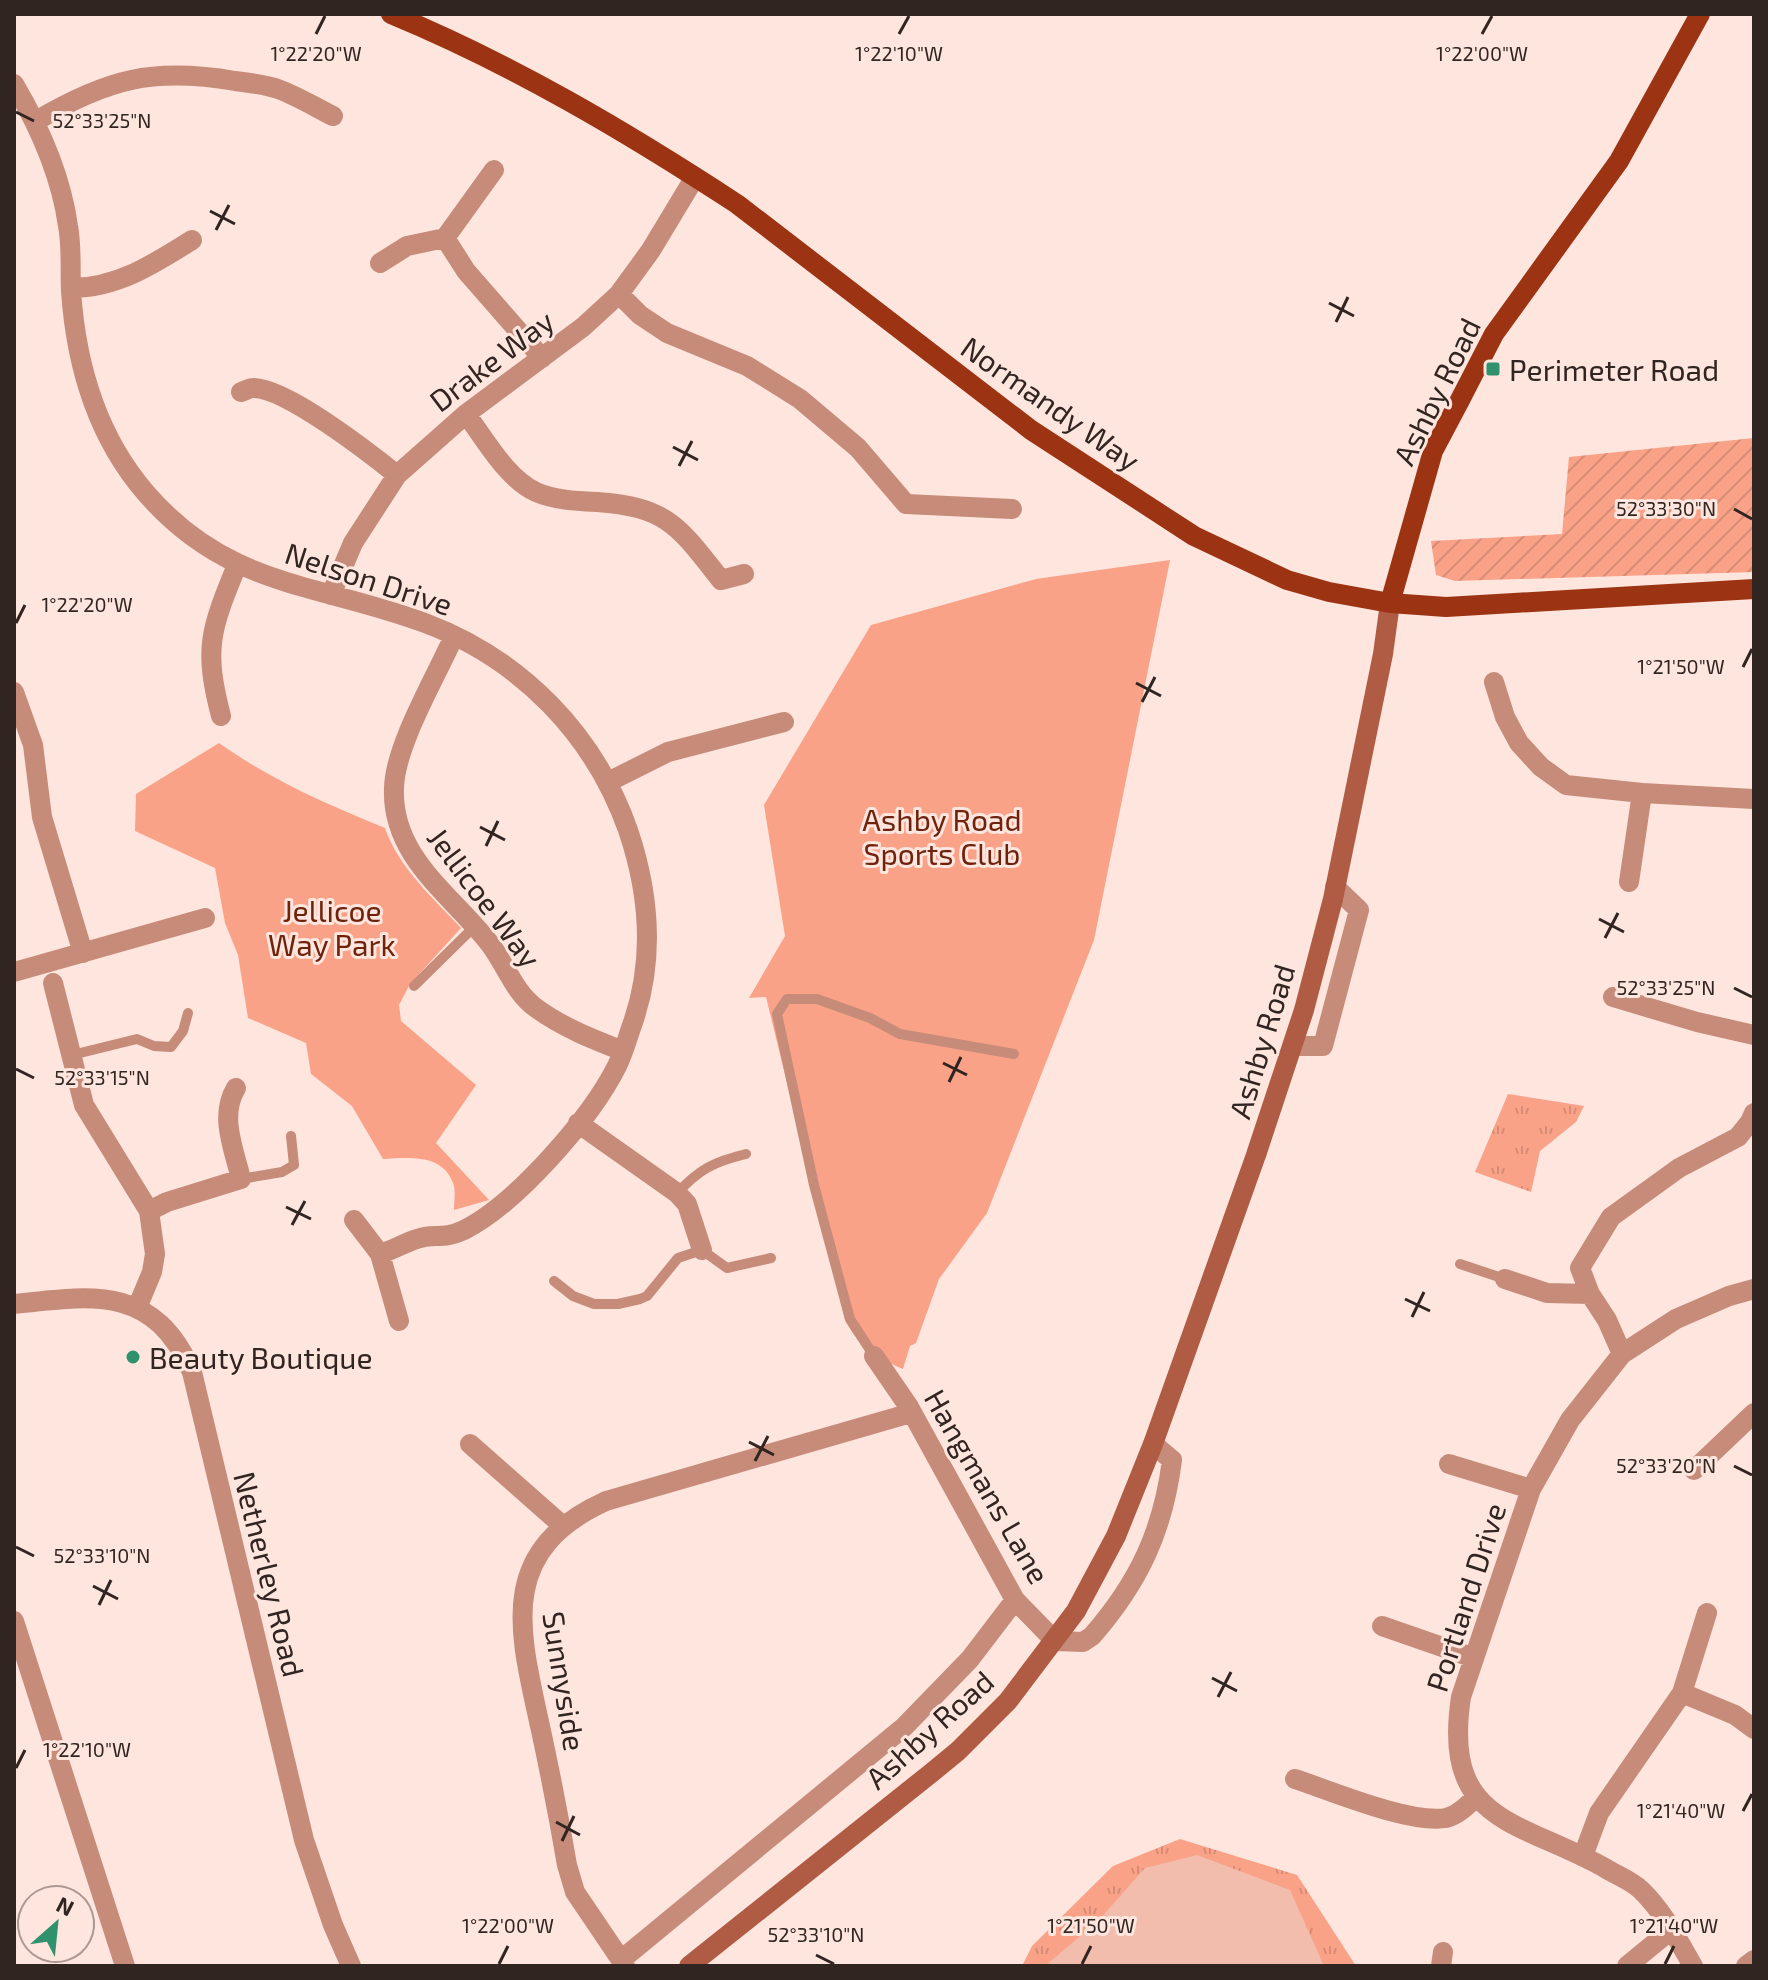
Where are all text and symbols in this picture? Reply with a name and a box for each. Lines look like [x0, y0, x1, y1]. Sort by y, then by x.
text: 1°22'20"W [270, 41, 362, 65]
text: 1°22'10"W [855, 41, 943, 65]
text: 1°22'00"W [1436, 41, 1528, 65]
text: 52°33'25"N [53, 108, 151, 132]
street label: Drake Way [422, 302, 560, 418]
street label: Ashby Road [1385, 312, 1487, 470]
street label: Normandy Way [955, 328, 1147, 478]
place label: Perimeter Road [1509, 351, 1719, 387]
marker: Perimeter Road [1484, 360, 1502, 378]
text: 52°33'30"N [1616, 496, 1716, 520]
street label: Nelson Drive [281, 534, 457, 622]
text: 1°22'20"W [41, 592, 133, 616]
text: 1°21'50"W [1637, 654, 1725, 678]
park label: Ashby Road Sports Club [862, 801, 1022, 871]
street label: Jellicoe Way [421, 820, 549, 974]
park label: Jellicoe Way Park [268, 892, 396, 962]
street label: Ashby Road [1221, 960, 1301, 1122]
text: 52°33'25"N [1617, 975, 1715, 999]
text: 52°33'15"N [54, 1065, 150, 1089]
place label: Beauty Boutique [149, 1339, 373, 1375]
marker: Beauty Boutique [124, 1348, 142, 1366]
street label: Hangmans Lane [918, 1383, 1058, 1589]
text: 52°33'20"N [1616, 1453, 1716, 1477]
street label: Netherley Road [227, 1468, 313, 1680]
street label: Portland Drive [1418, 1498, 1512, 1696]
text: 52°33'10"N [54, 1543, 150, 1567]
street label: Sunnyside [536, 1609, 594, 1753]
street label: Ashby Road [858, 1662, 1000, 1796]
text: 1°22'10"W [43, 1737, 131, 1761]
text: 1°21'40"W [1637, 1798, 1725, 1822]
north arrow [16, 1884, 96, 1964]
text: N [53, 1890, 79, 1920]
text: 1°22'00"W [462, 1913, 554, 1937]
text: 1°21'50"W [1047, 1913, 1135, 1937]
text: 1°21'40"W [1630, 1913, 1718, 1937]
text: 52°33'10"N [768, 1922, 864, 1946]

